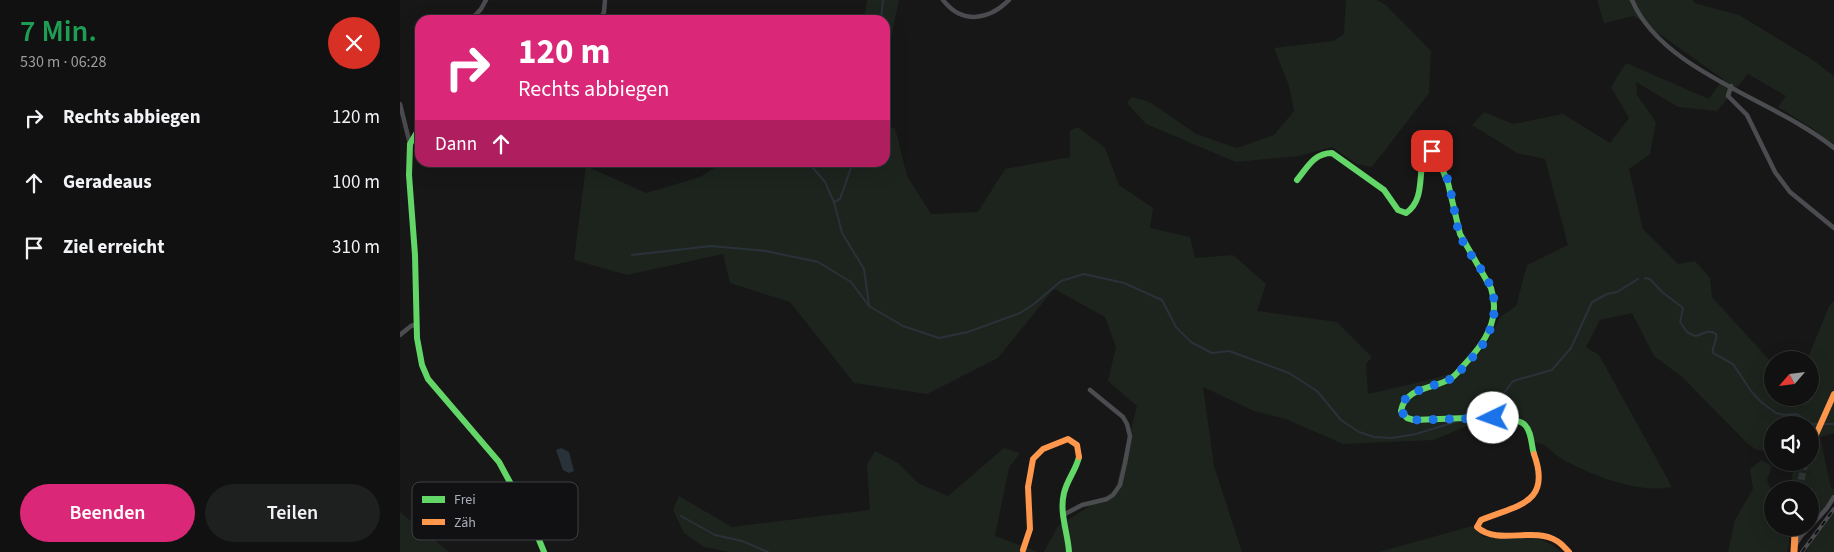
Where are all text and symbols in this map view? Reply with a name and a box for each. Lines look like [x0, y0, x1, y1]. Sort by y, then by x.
text: 7 Min. [20, 10, 97, 53]
button: close [328, 17, 380, 69]
text: 120 m [518, 27, 610, 77]
icon: right [435, 35, 500, 100]
text: 530 m · 06:28 [20, 51, 107, 73]
text: Rechts abbiegen [518, 73, 669, 105]
icon: right [20, 104, 48, 132]
text: Rechts abbiegen [63, 104, 201, 131]
text: 120 m [332, 104, 380, 131]
icon: ahead [487, 130, 515, 158]
pin [1411, 130, 1453, 172]
text: Dann [435, 131, 477, 158]
icon: arrive [1418, 137, 1446, 165]
icon: ahead [20, 169, 48, 197]
text: Geradeaus [63, 169, 152, 196]
text: 100 m [332, 169, 380, 196]
icon: arrive [20, 234, 48, 262]
text: Ziel erreicht [63, 234, 164, 261]
text: 310 m [332, 234, 380, 261]
north arrow [1764, 351, 1819, 406]
map controls [1764, 351, 1819, 536]
position arrow [1466, 391, 1518, 443]
button: sound [1764, 416, 1819, 471]
button: search [1764, 481, 1819, 536]
legend [412, 482, 578, 540]
button: Beenden [20, 484, 195, 542]
button: Teilen [205, 484, 380, 542]
text: Frei [454, 490, 476, 510]
text: Zäh [454, 513, 476, 533]

